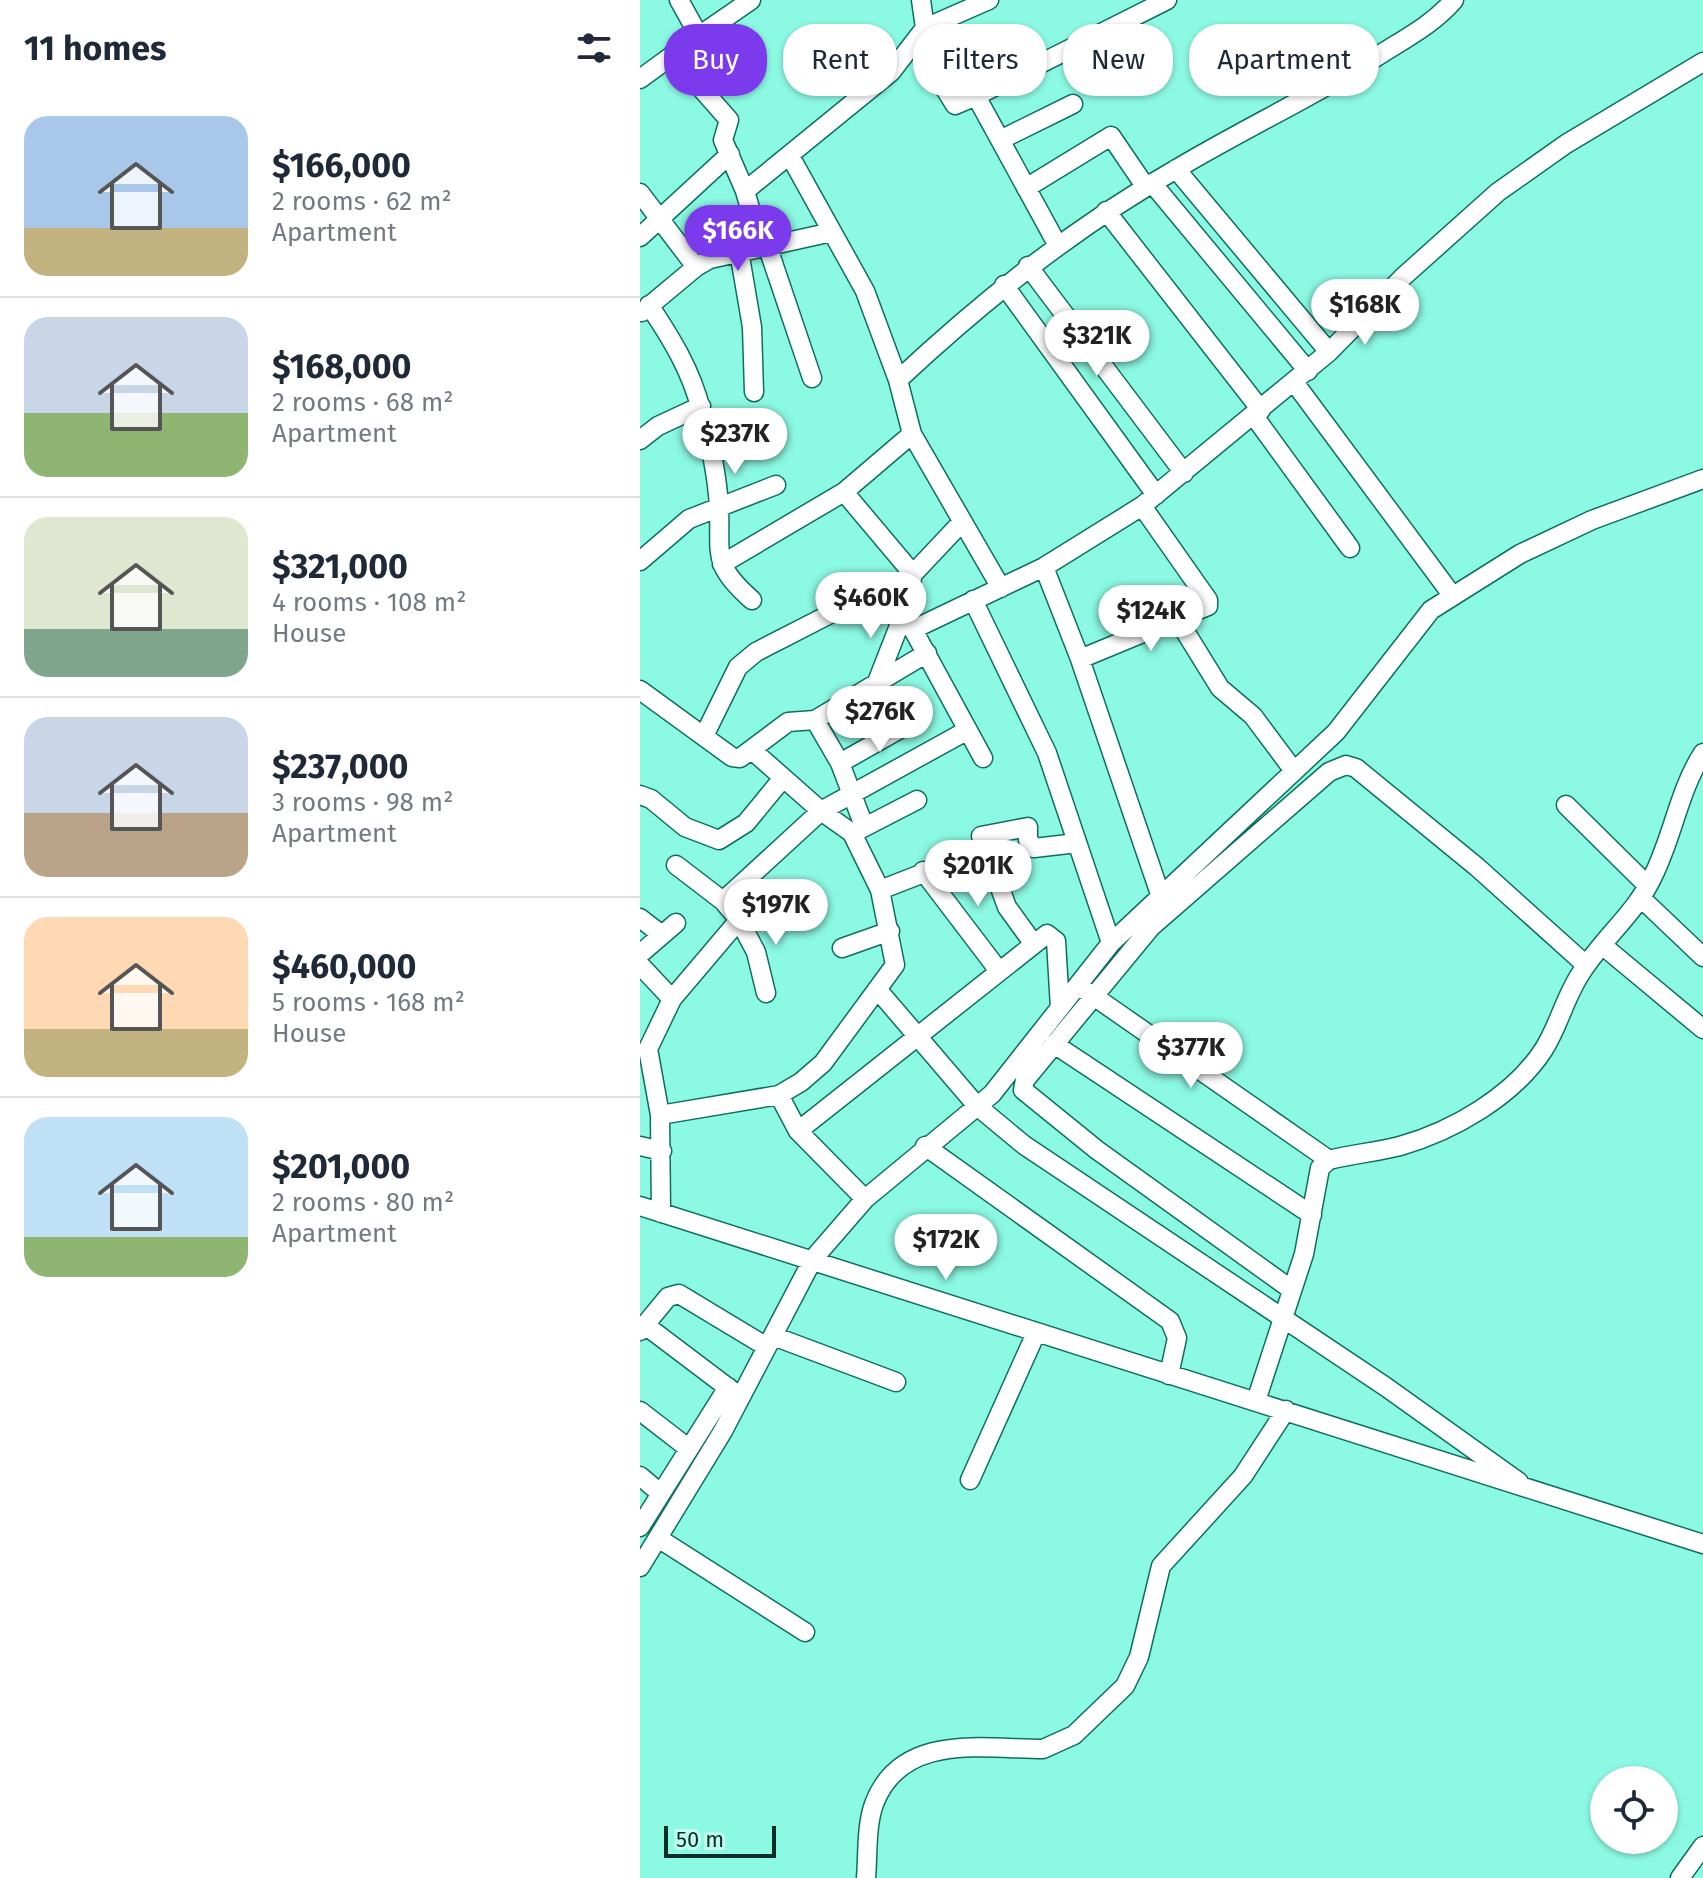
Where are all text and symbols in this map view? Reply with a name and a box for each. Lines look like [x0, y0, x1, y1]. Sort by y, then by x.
chip: Buy [664, 24, 767, 96]
chip: Rent [783, 24, 897, 96]
chip: Filters [913, 24, 1047, 96]
chip: New [1063, 24, 1173, 96]
chip: Apartment [1189, 24, 1379, 96]
icon: filters [572, 26, 616, 70]
text: 11 homes [24, 28, 166, 69]
text: $166,000 [272, 145, 411, 186]
icon: home [88, 148, 184, 244]
text: 2 rooms · 62 m² [272, 186, 452, 217]
pin: $166K [682, 205, 794, 273]
text: $166K [702, 215, 774, 246]
text: Apartment [272, 217, 397, 248]
pin: $168K [1309, 279, 1421, 347]
text: $168K [1329, 289, 1401, 320]
pin: $321K [1041, 310, 1153, 378]
text: $321K [1063, 320, 1131, 351]
text: $168,000 [272, 346, 412, 387]
icon: home [88, 349, 184, 445]
text: 2 rooms · 68 m² [272, 387, 453, 418]
pin: $237K [679, 408, 791, 476]
text: Apartment [272, 418, 397, 449]
text: $237K [700, 418, 770, 449]
text: $321,000 [272, 546, 408, 587]
icon: home [88, 549, 184, 645]
pin: $460K [815, 572, 927, 640]
text: $460K [833, 582, 909, 613]
pin: $124K [1095, 585, 1207, 653]
text: 4 rooms · 108 m² [272, 587, 466, 618]
text: $124K [1116, 595, 1186, 626]
text: House [272, 618, 346, 649]
pin: $276K [824, 686, 936, 754]
text: $276K [845, 696, 915, 727]
text: $237,000 [272, 746, 409, 787]
icon: home [88, 749, 184, 845]
text: 3 rooms · 98 m² [272, 787, 453, 818]
text: Apartment [272, 818, 397, 849]
pin: $201K [922, 840, 1034, 908]
text: $201K [943, 850, 1013, 881]
pin: $197K [720, 879, 832, 947]
text: $197K [742, 889, 810, 920]
text: $460,000 [272, 946, 416, 987]
icon: home [88, 949, 184, 1045]
text: 5 rooms · 168 m² [272, 987, 465, 1018]
text: House [272, 1018, 346, 1049]
pin: $377K [1135, 1022, 1247, 1090]
text: $377K [1157, 1032, 1225, 1063]
text: $201,000 [272, 1146, 410, 1187]
icon: home [88, 1149, 184, 1245]
text: 2 rooms · 80 m² [272, 1187, 454, 1218]
pin: $172K [890, 1214, 1002, 1282]
text: Apartment [272, 1218, 397, 1249]
text: $172K [912, 1224, 980, 1255]
map controls [1590, 1766, 1678, 1854]
button: locate [1590, 1766, 1678, 1854]
scale bar [664, 1822, 776, 1858]
text: 50 m [676, 1826, 724, 1853]

